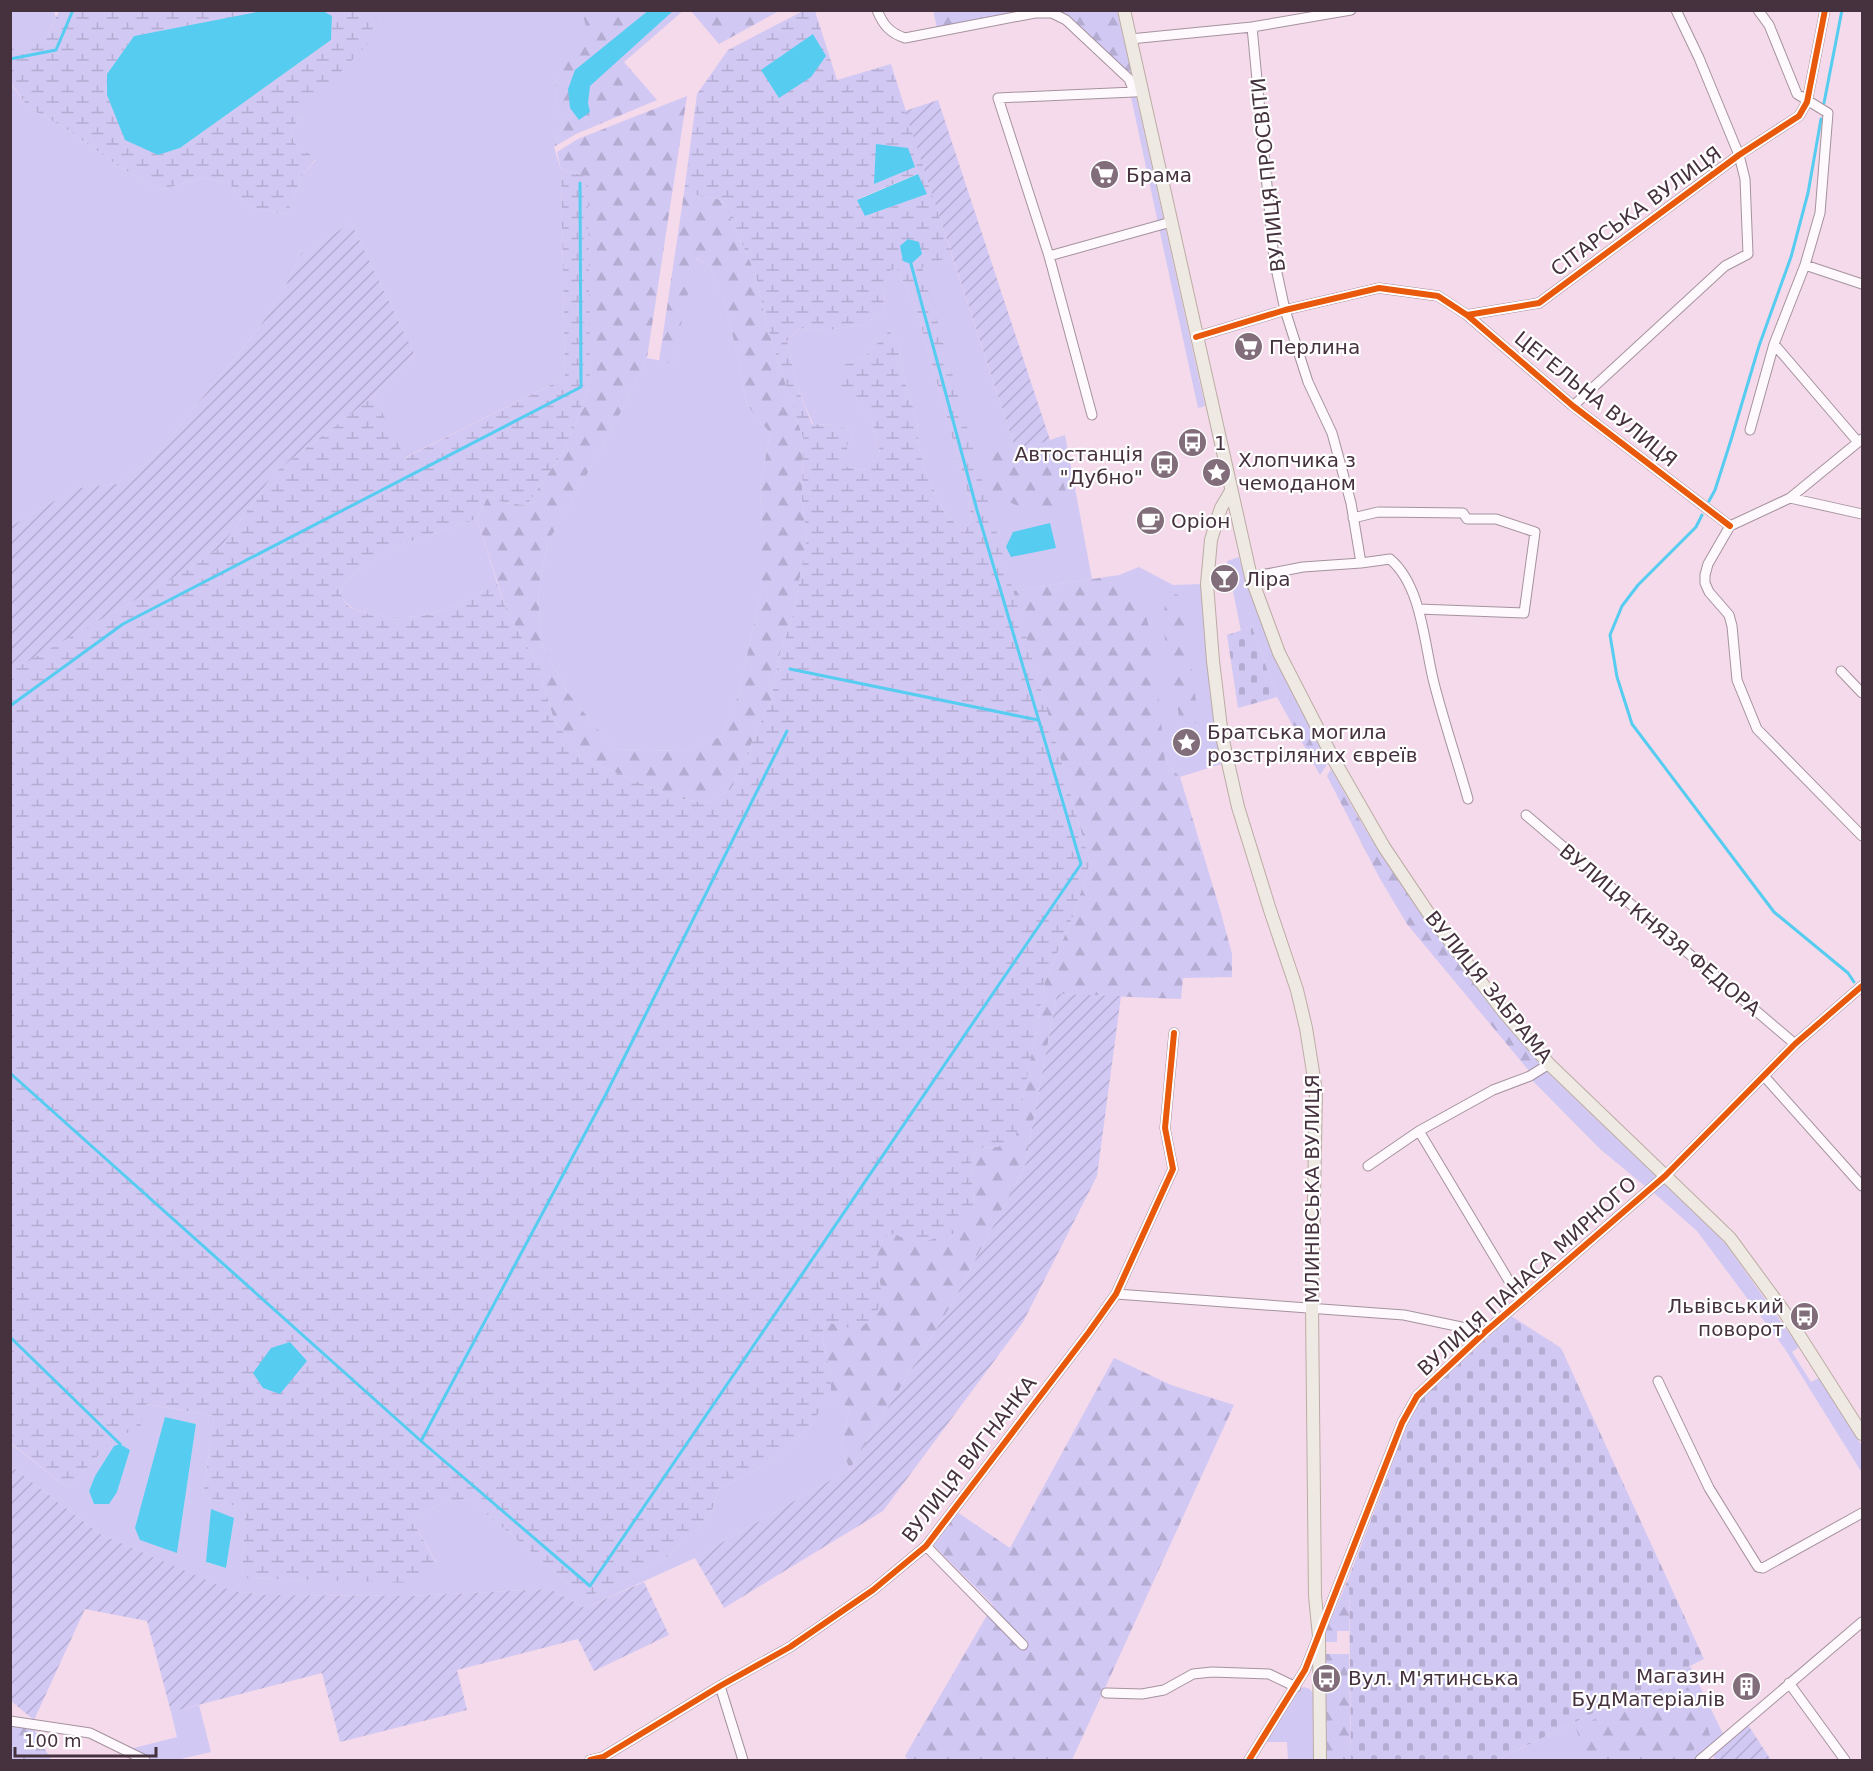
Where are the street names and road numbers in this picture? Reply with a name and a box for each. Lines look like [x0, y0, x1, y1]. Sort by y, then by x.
street label: ВУЛИЦЯ ПРОСВІТИ [1246, 77, 1290, 273]
street label: СІТАРСЬКА ВУЛИЦЯ [1546, 141, 1726, 281]
street label: ЦЕГЕЛЬНА ВУЛИЦЯ [1510, 326, 1682, 472]
street label: ВУЛИЦЯ КНЯЗЯ ФЕДОРА [1555, 839, 1766, 1021]
street label: ВУЛИЦЯ ЗАБРАМА [1420, 906, 1558, 1068]
street label: МЛИНІВСЬКА ВУЛИЦЯ [1300, 1074, 1324, 1304]
street label: ВУЛИЦЯ ПАНАСА МИРНОГО [1413, 1171, 1641, 1381]
street label: ВУЛИЦЯ ВИГНАНКА [897, 1371, 1042, 1547]

